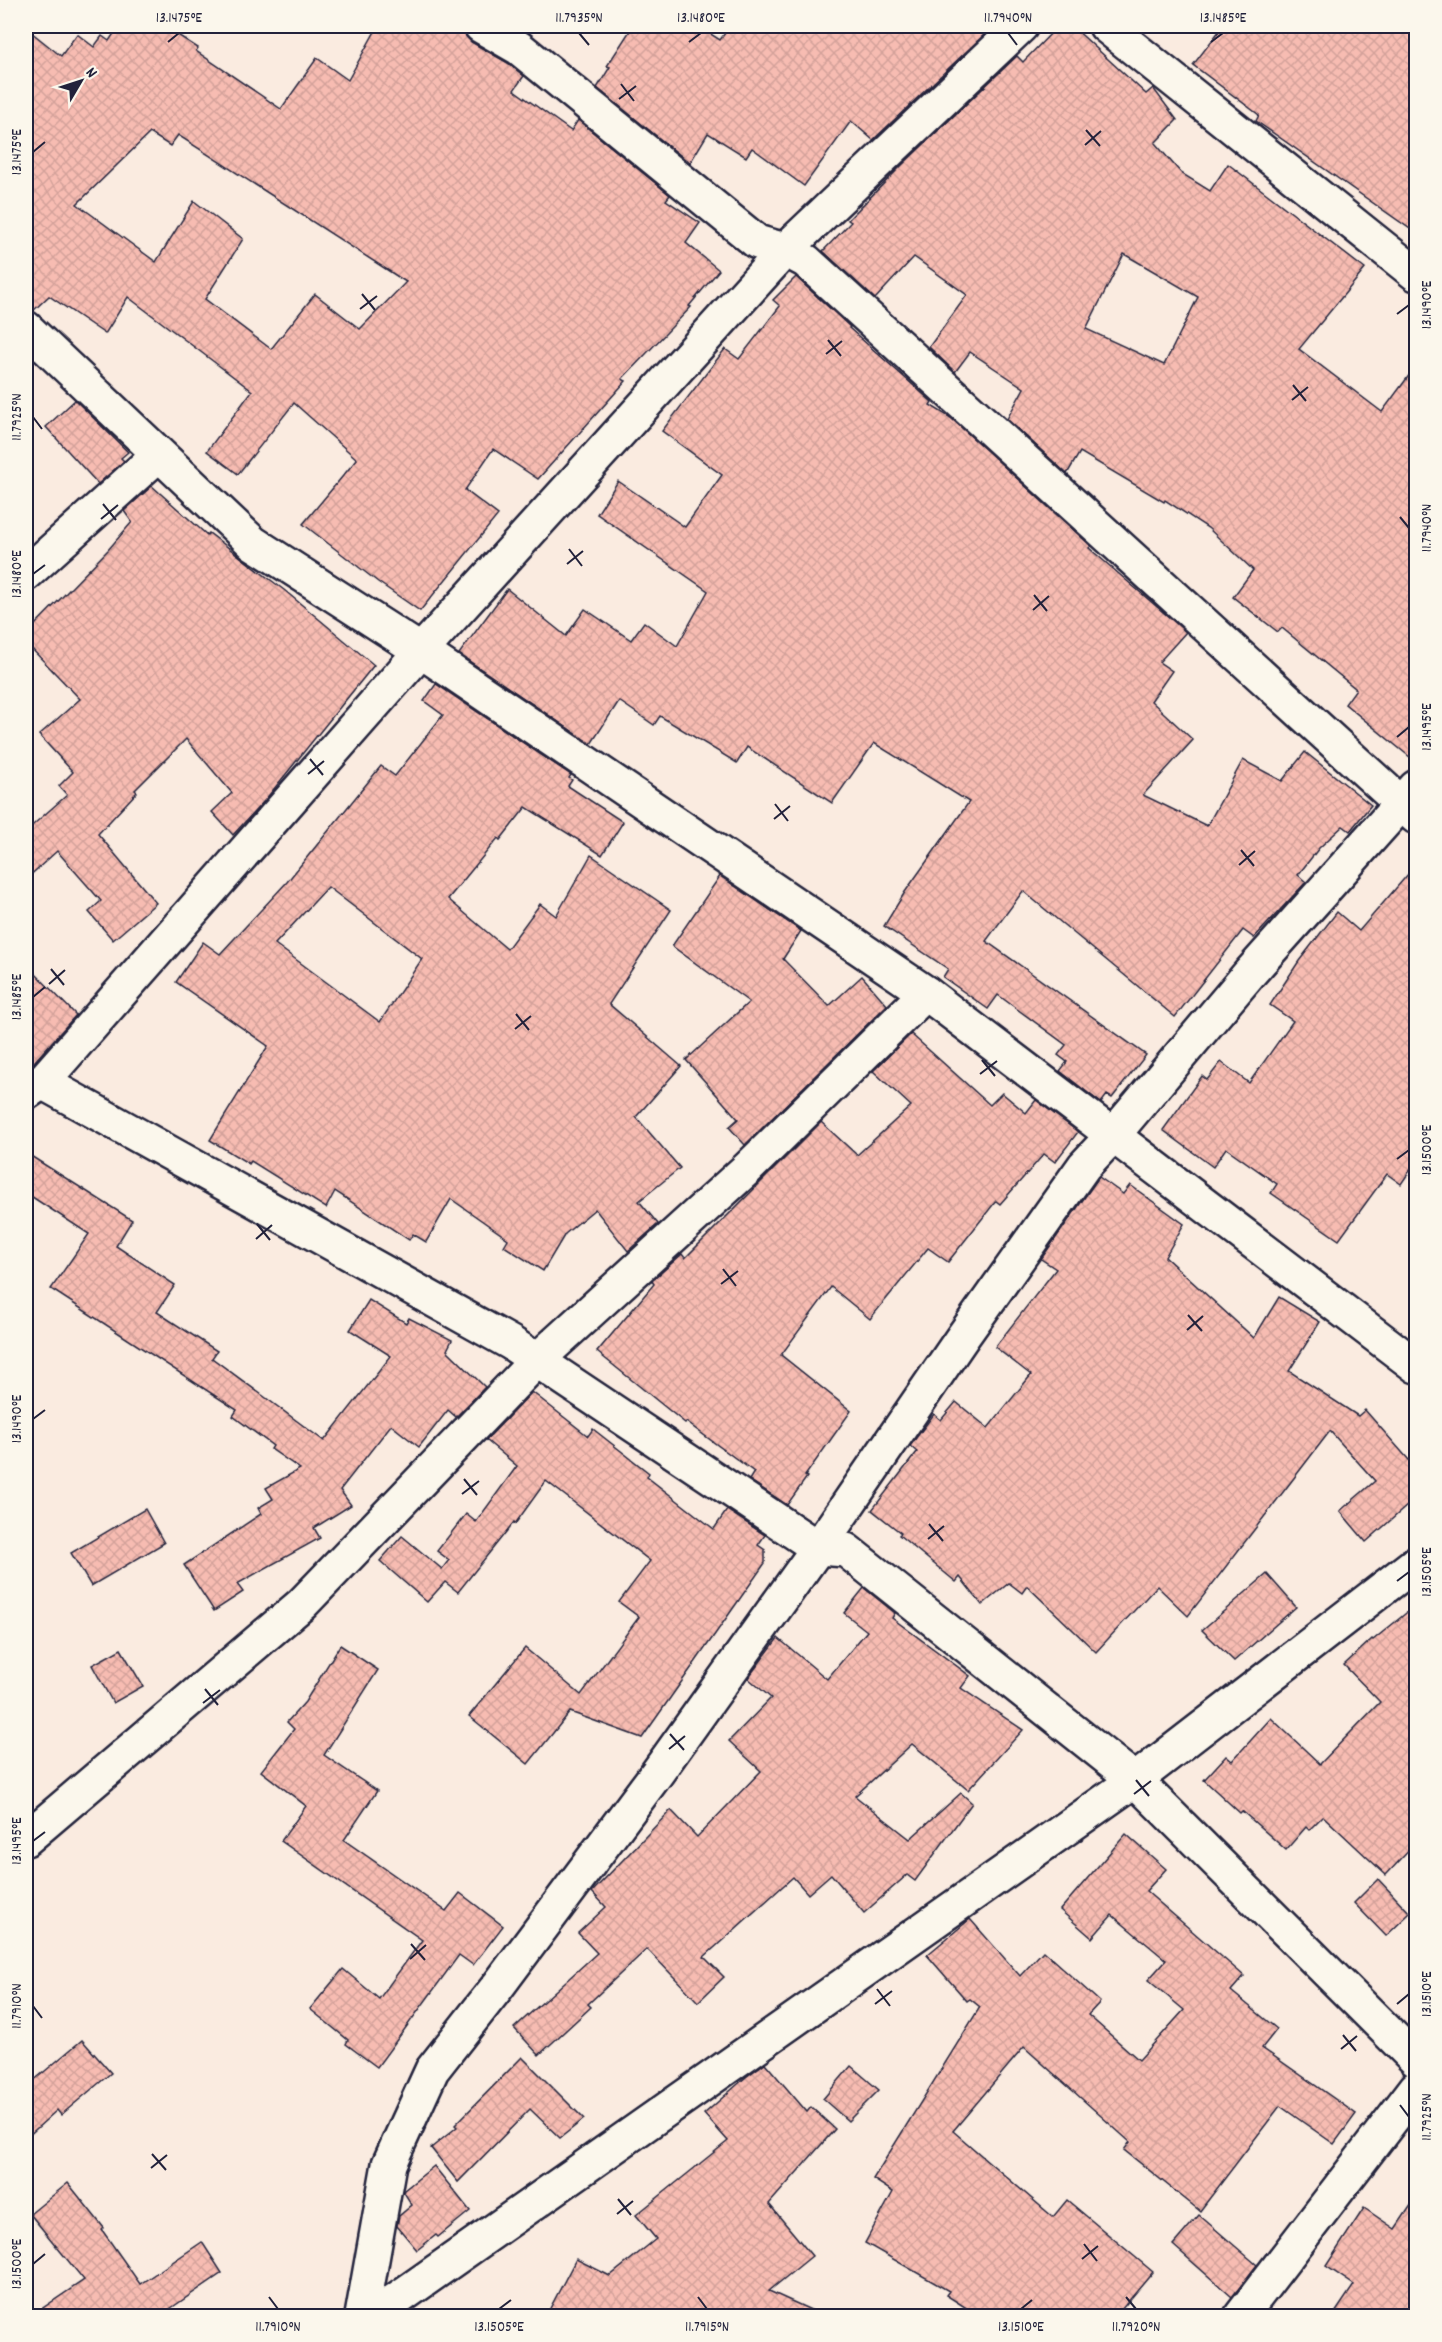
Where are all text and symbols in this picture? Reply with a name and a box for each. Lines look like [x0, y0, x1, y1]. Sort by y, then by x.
text: 13.1475°E [156, 8, 202, 30]
text: 11.7935°N [555, 8, 603, 30]
text: 13.1480°E [677, 8, 725, 30]
text: 11.7940°N [984, 8, 1032, 30]
text: 13.1485°E [1200, 8, 1246, 30]
north arrow [51, 51, 111, 111]
text: N [79, 63, 102, 84]
text: 13.1475°E [7, 129, 29, 175]
text: 13.1490°E [1417, 281, 1439, 329]
text: 11.7925°N [7, 393, 29, 441]
text: 11.7940°N [1417, 504, 1439, 552]
text: 13.1480°E [7, 550, 29, 598]
text: 13.1495°E [1417, 703, 1439, 751]
text: 13.1485°E [7, 974, 29, 1020]
text: 13.1500°E [1417, 1124, 1439, 1175]
text: 13.1490°E [7, 1395, 29, 1443]
text: 13.1505°E [1417, 1547, 1439, 1597]
text: 13.1495°E [7, 1817, 29, 1865]
text: 13.1510°E [1417, 1971, 1439, 2017]
text: 11.7910°N [7, 1983, 29, 2029]
text: 11.7925°N [1417, 2093, 1439, 2141]
text: 13.1500°E [7, 2238, 29, 2289]
text: 11.7910°N [255, 2317, 301, 2339]
text: 13.1505°E [474, 2317, 524, 2339]
text: 11.7915°N [685, 2317, 729, 2339]
text: 13.1510°E [998, 2317, 1044, 2339]
text: 11.7920°N [1112, 2317, 1160, 2339]

